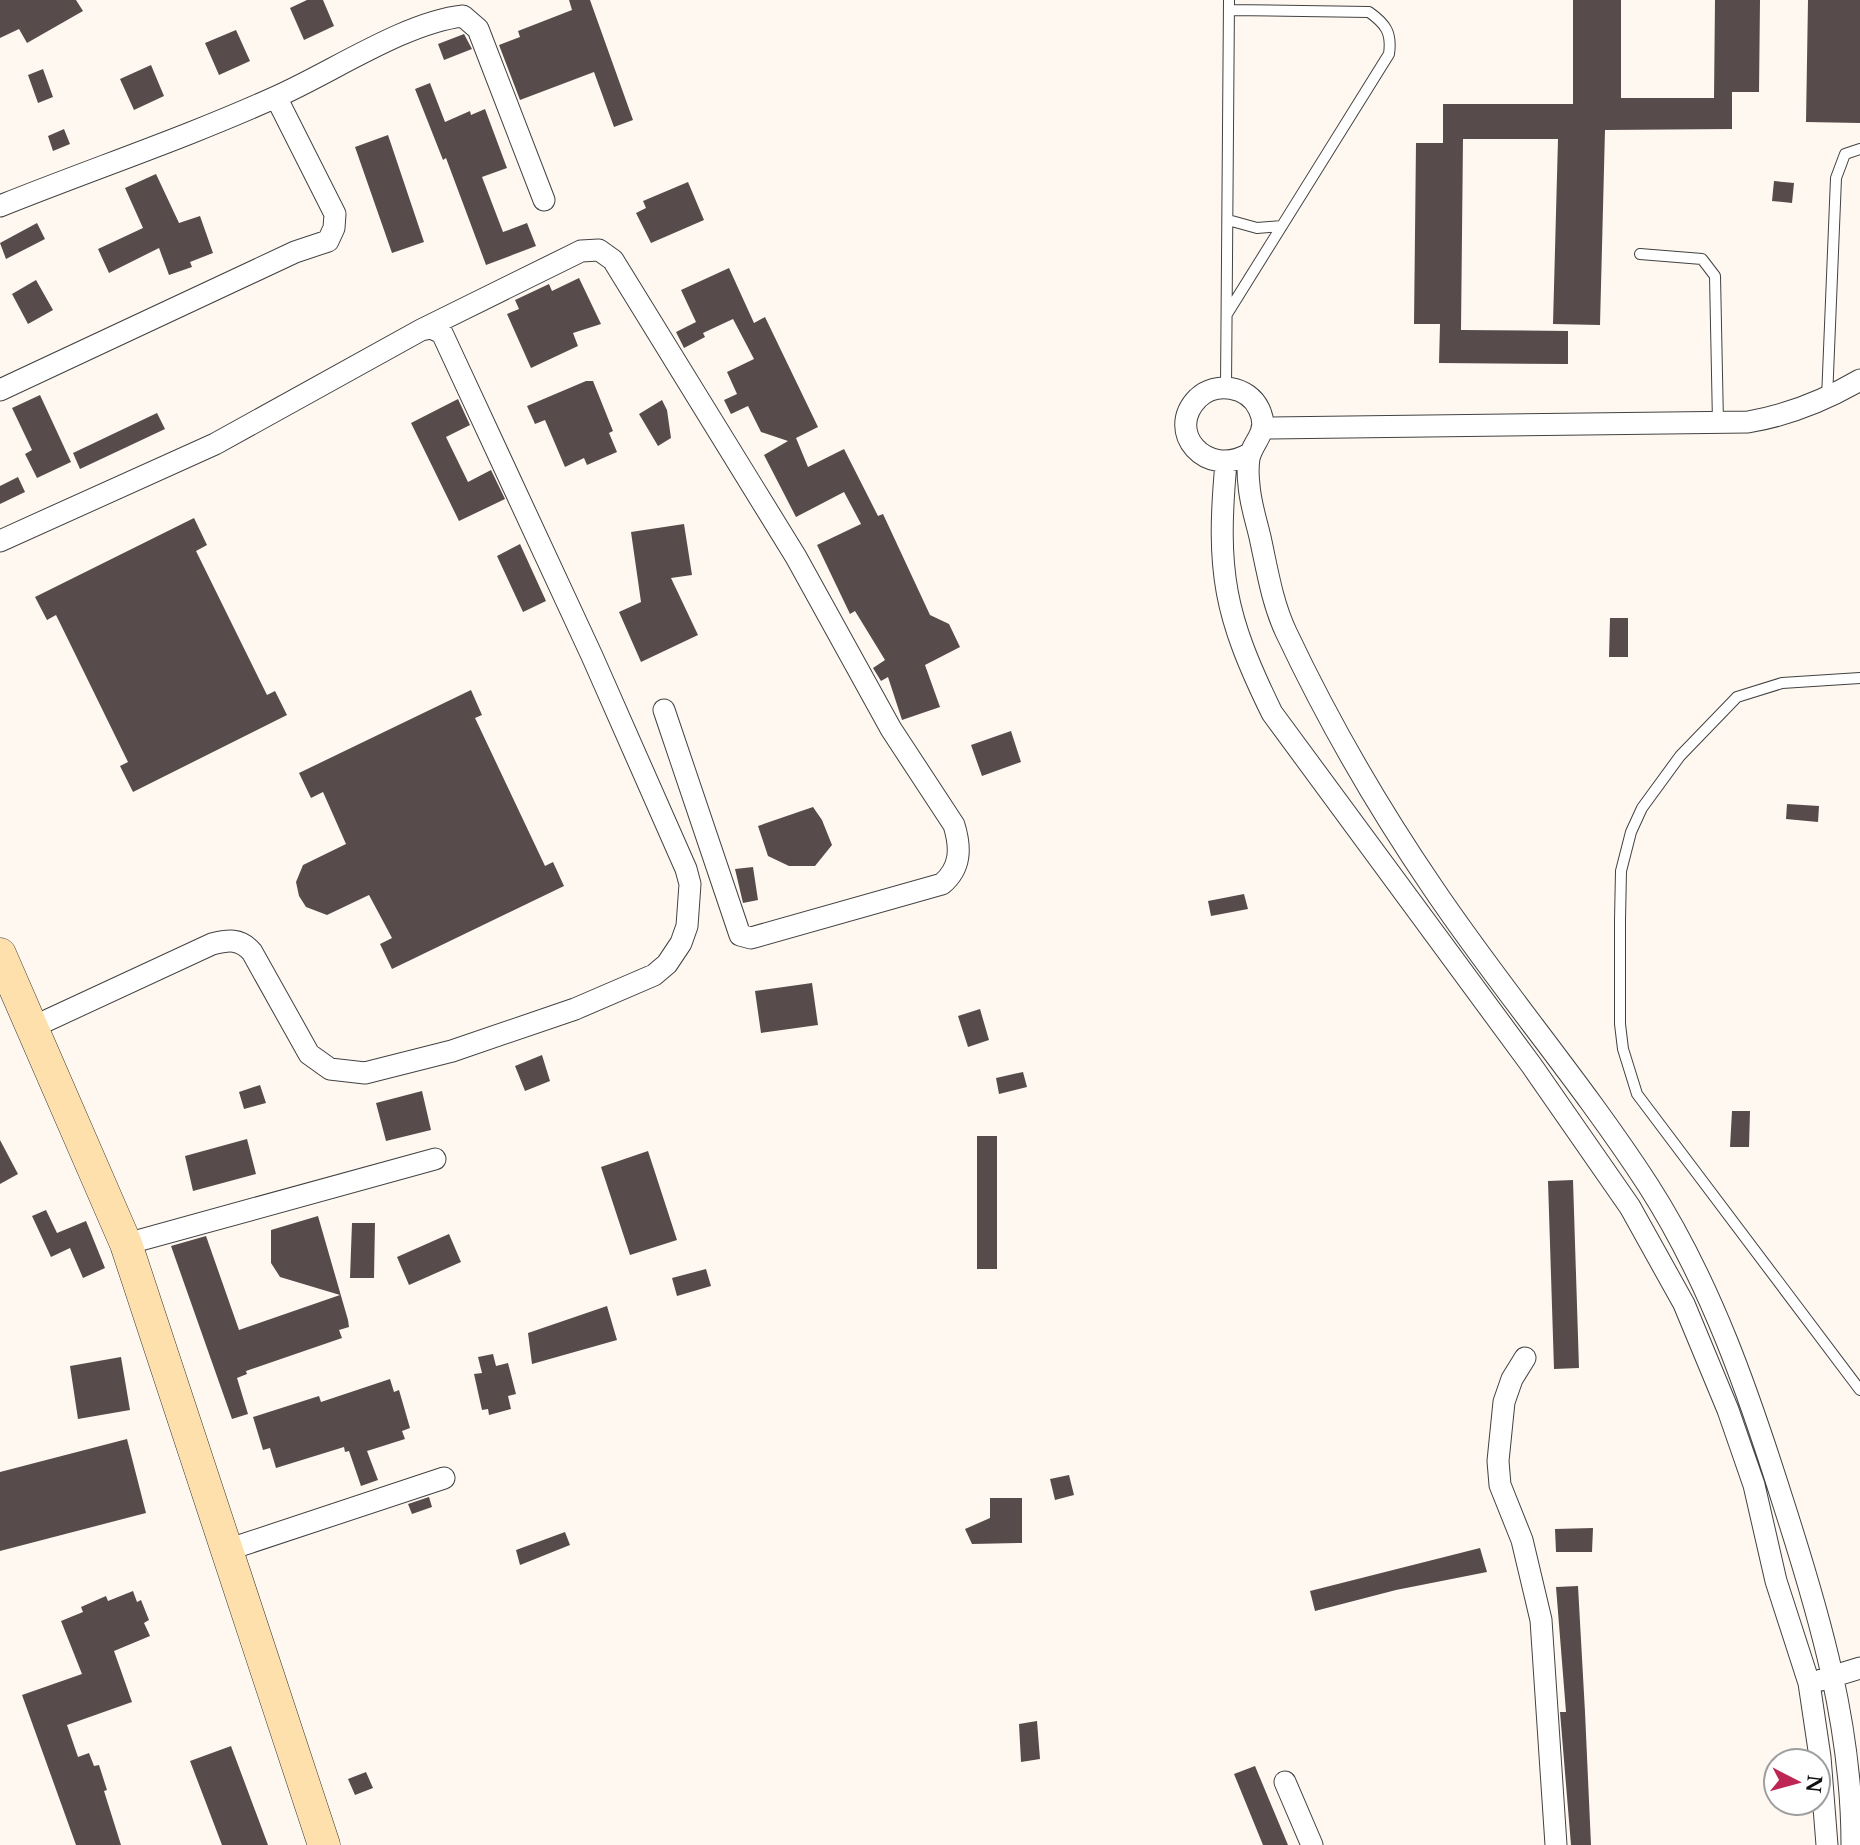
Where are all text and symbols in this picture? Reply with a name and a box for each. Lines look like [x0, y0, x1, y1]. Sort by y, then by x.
north arrow [1762, 1747, 1832, 1817]
text: N [1801, 1774, 1826, 1794]

